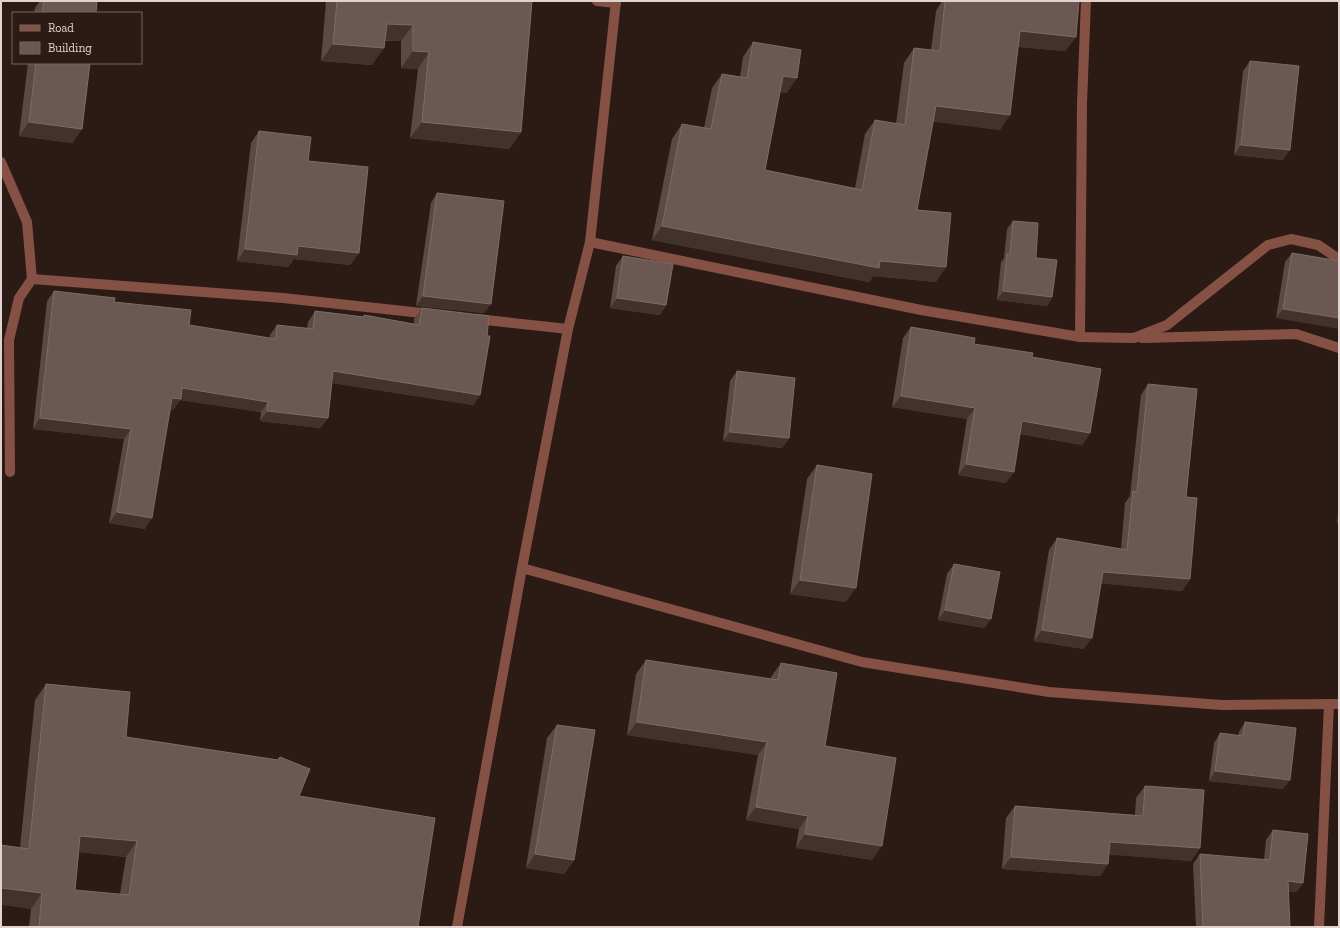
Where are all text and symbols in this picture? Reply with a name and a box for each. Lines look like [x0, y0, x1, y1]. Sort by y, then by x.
legend [12, 12, 142, 64]
text: Road [48, 21, 74, 35]
text: Building [48, 41, 92, 55]

